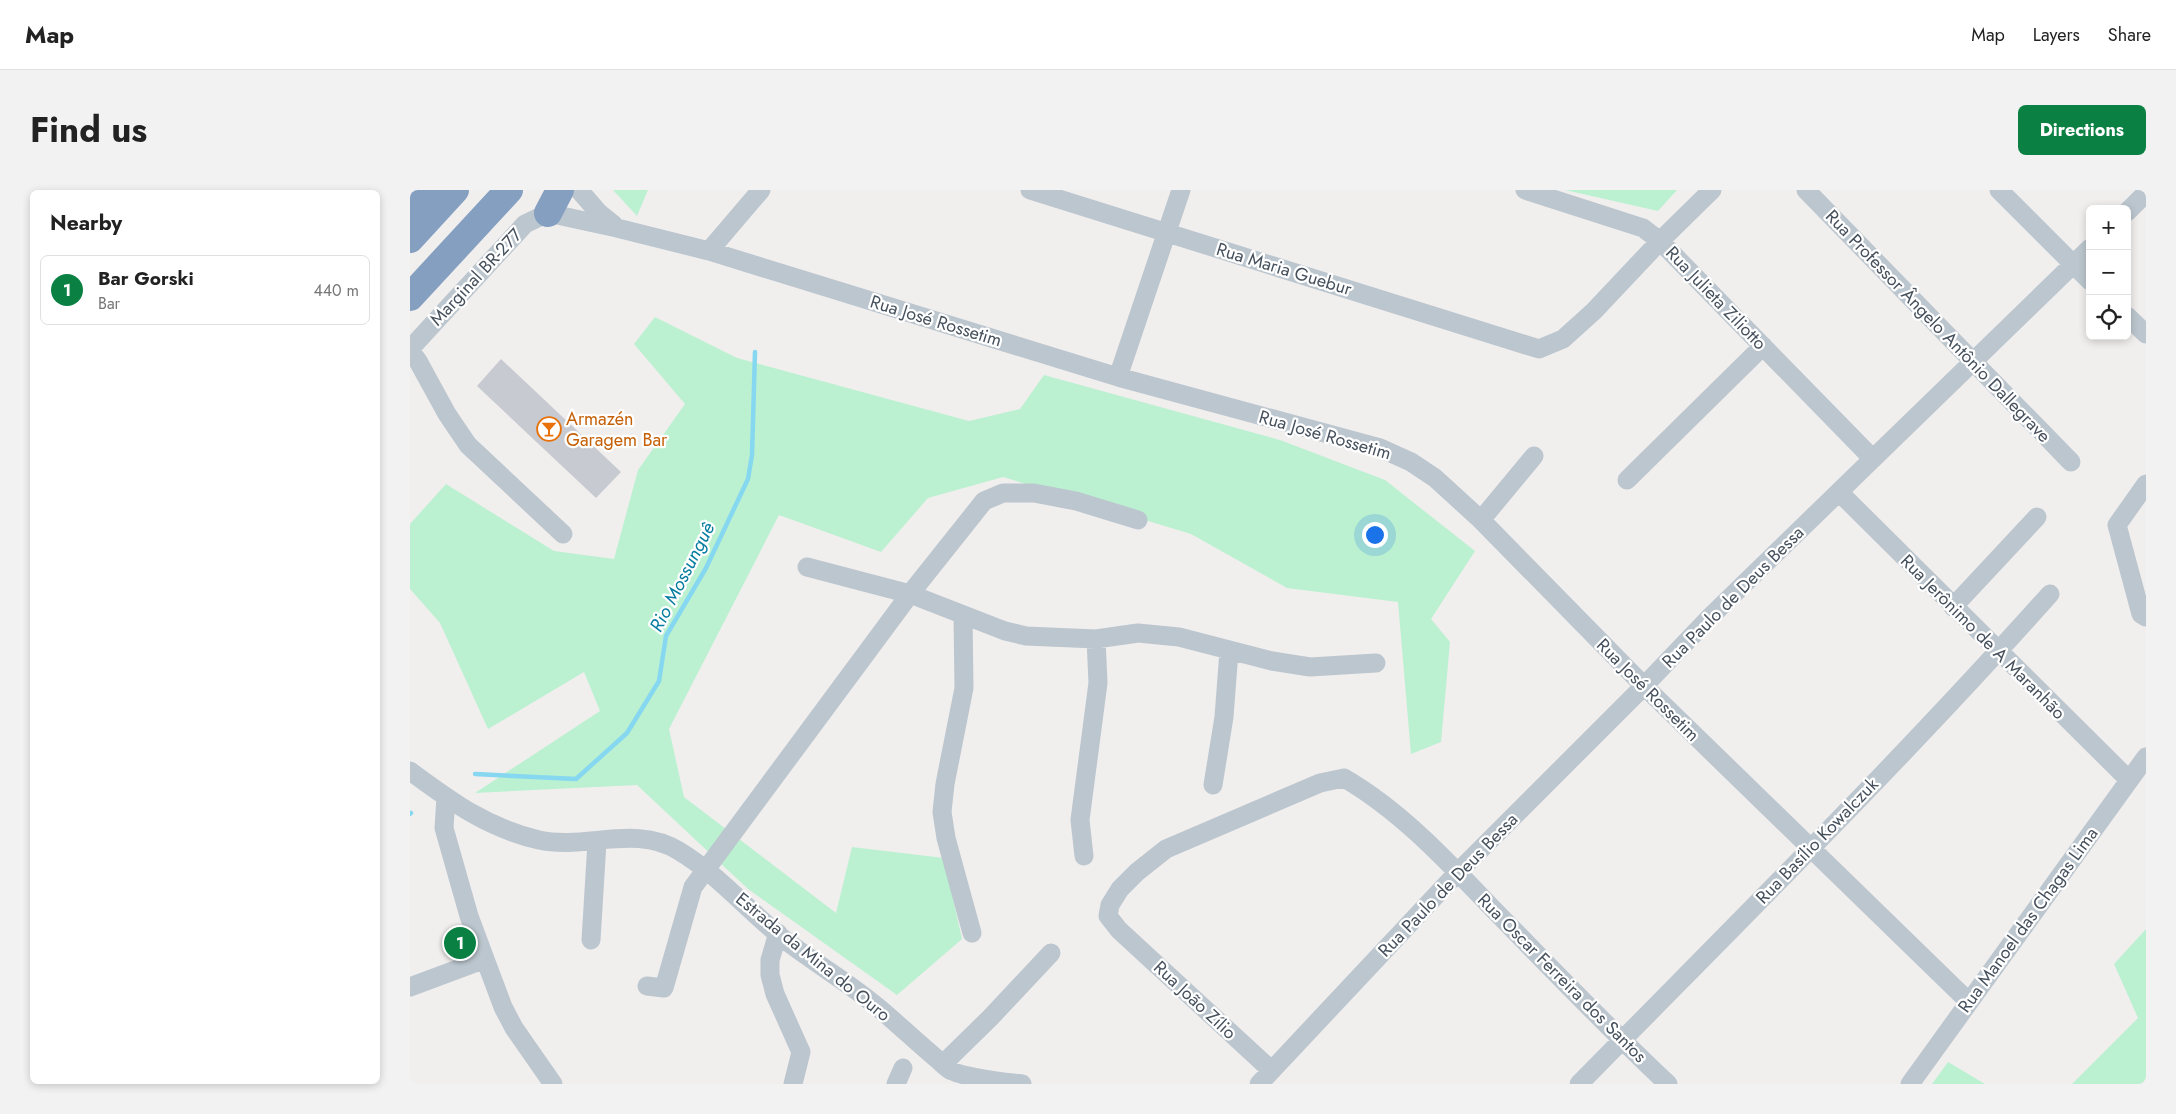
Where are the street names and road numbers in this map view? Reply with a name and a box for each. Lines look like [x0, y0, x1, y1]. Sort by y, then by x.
street label: Rua Professor Ângelo Antônio Dallegrave [1819, 204, 2057, 448]
street label: Marginal BR-277 [424, 222, 528, 331]
street label: Rua Maria Guebur [1213, 236, 1356, 302]
street label: Rua Julieta Ziliotto [1660, 240, 1773, 356]
street label: Rua José Rossetim [867, 289, 1005, 353]
street label: Rua José Rossetim [1256, 404, 1394, 466]
street label: Rua Paulo de Deus Bessa [1656, 520, 1810, 674]
street label: Rua Jerônimo de A Maranhão [1895, 549, 2072, 726]
street label: Rua José Rossetim [1591, 633, 1705, 747]
street label: Rua Basílio Kowalczuk [1750, 772, 1884, 910]
street label: Rua Paulo de Deus Bessa [1372, 807, 1524, 963]
street label: Rua Manoel das Chagas Lima [1952, 822, 2104, 1018]
street label: Estrada da Mina do Ouro [730, 886, 896, 1028]
street label: Rua Oscar Ferreira dos Santos [1471, 887, 1653, 1069]
street label: Rua João Zílio [1148, 955, 1242, 1045]

